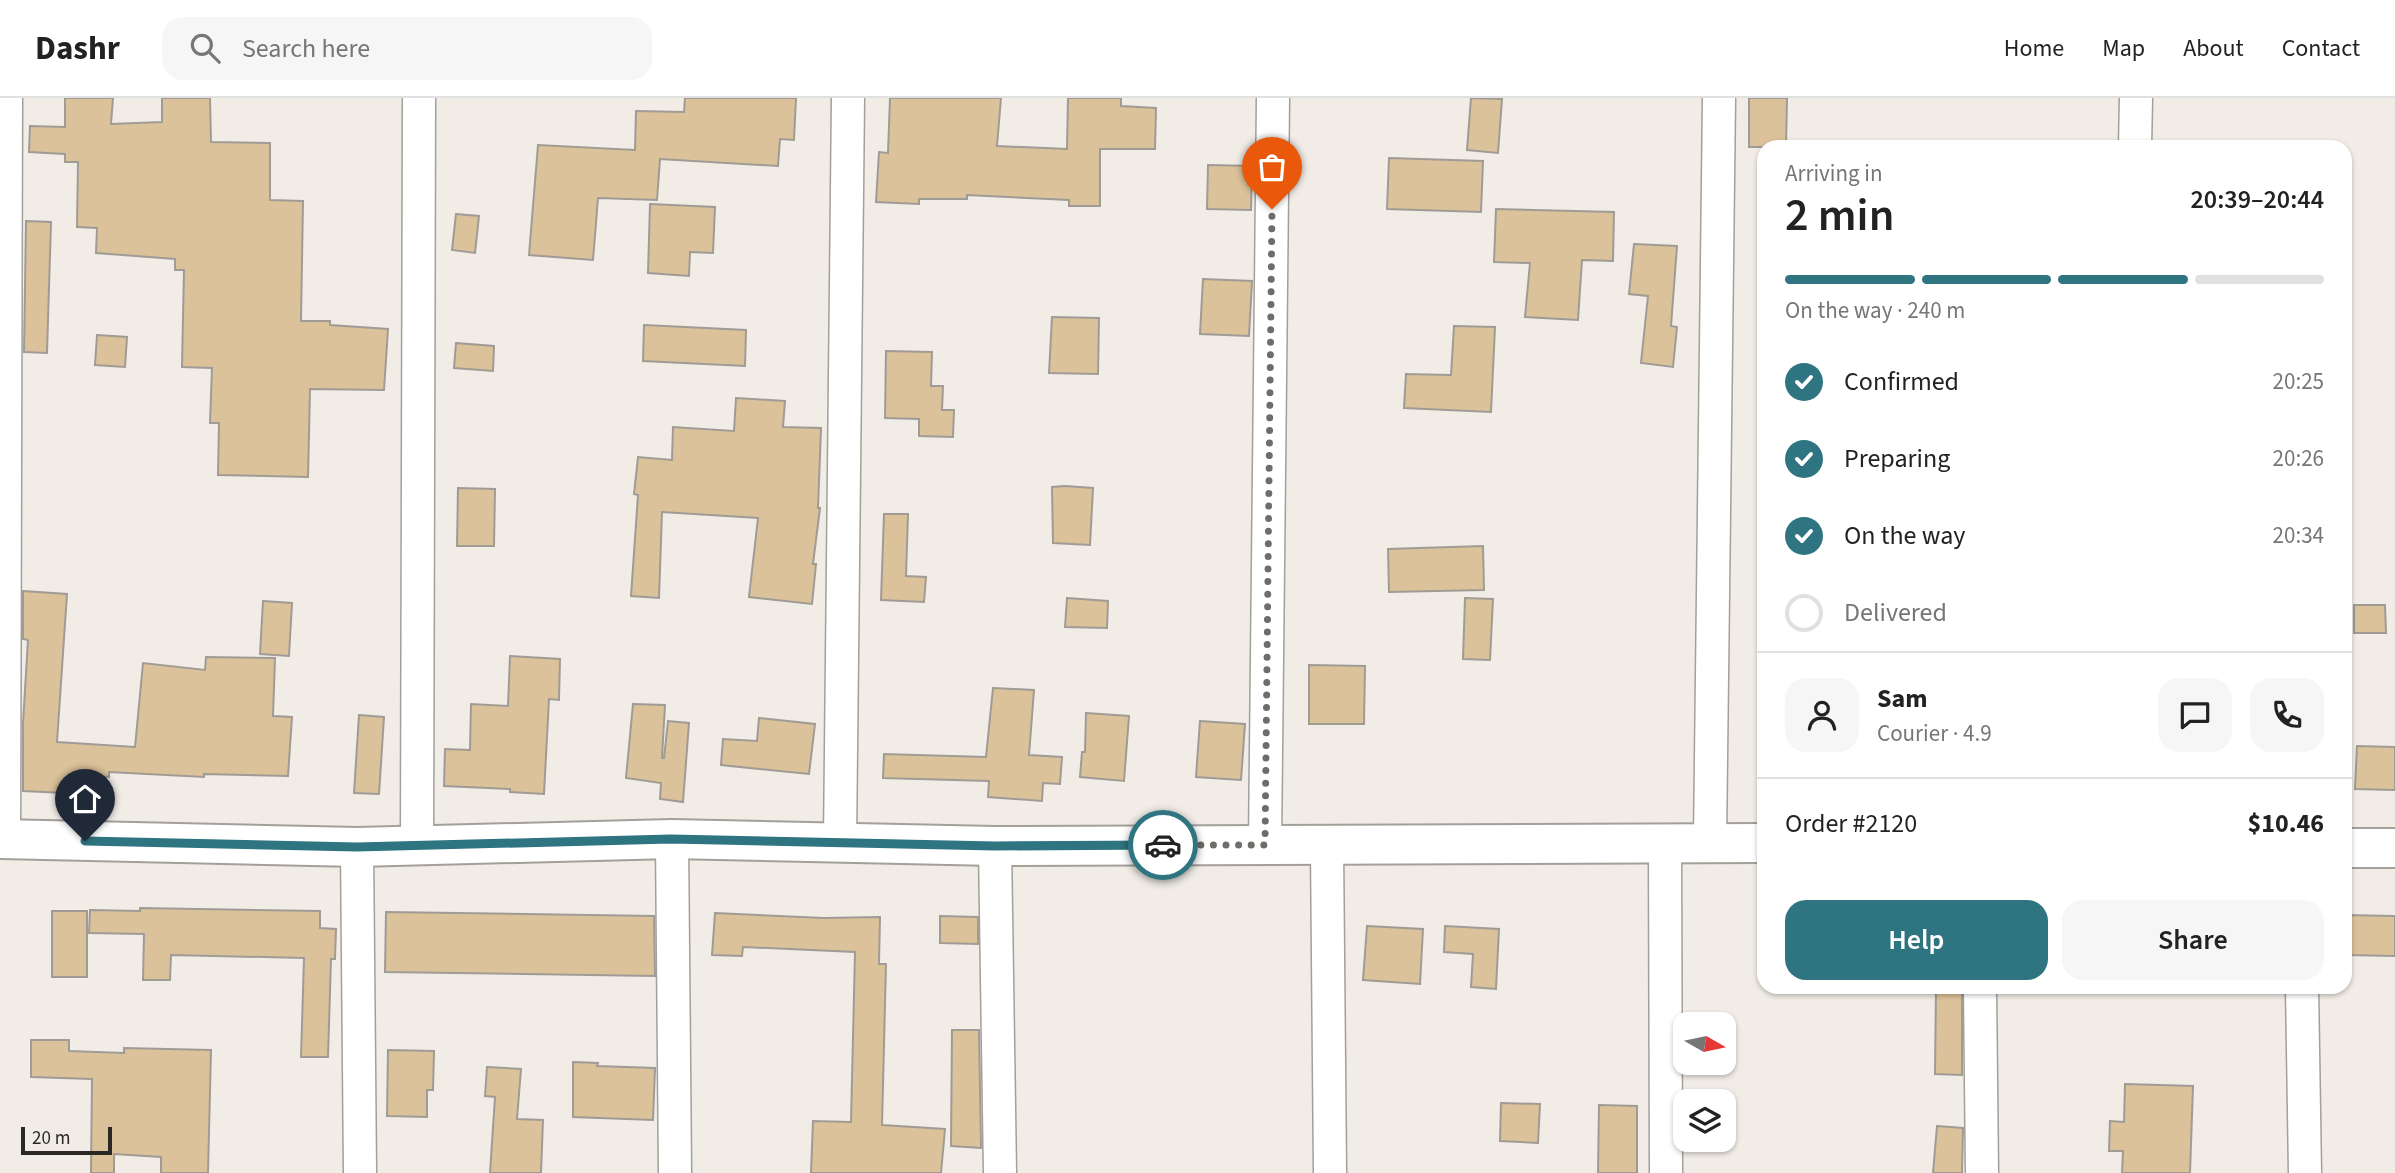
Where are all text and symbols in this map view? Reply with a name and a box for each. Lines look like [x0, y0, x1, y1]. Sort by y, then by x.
search box [162, 17, 652, 80]
text: Dashr [35, 25, 120, 72]
icon: search [186, 29, 224, 67]
text: Search here [242, 30, 370, 67]
text: Home [2004, 31, 2064, 66]
text: Map [2102, 31, 2145, 66]
text: About [2183, 31, 2244, 66]
text: Contact [2282, 31, 2360, 66]
pin [1242, 137, 1302, 209]
icon: bag [1253, 148, 1291, 186]
text: Arriving in [1785, 157, 1883, 190]
text: 20:39–20:44 [2191, 181, 2324, 218]
text: 2 min [1785, 183, 1894, 248]
text: On the way · 240 m [1785, 294, 1965, 327]
icon: check [1785, 363, 1823, 401]
text: Confirmed [1844, 363, 1959, 400]
text: 20:25 [2273, 365, 2324, 398]
icon: check [1785, 440, 1823, 478]
text: Preparing [1844, 440, 1950, 477]
text: 20:26 [2273, 442, 2324, 475]
icon: check [1785, 517, 1823, 555]
text: On the way [1844, 517, 1965, 554]
text: 20:34 [2273, 519, 2324, 552]
text: Delivered [1844, 594, 1947, 631]
button: person [1785, 678, 1859, 752]
button: chat [2158, 678, 2232, 752]
button: phone [2250, 678, 2324, 752]
text: Sam [1877, 680, 1927, 717]
text: Courier · 4.9 [1877, 717, 1992, 750]
pin [55, 769, 115, 841]
icon: home [66, 780, 104, 818]
text: Order #2120 [1785, 805, 1917, 842]
text: $10.46 [2248, 805, 2324, 842]
courier [1128, 810, 1198, 880]
icon: car [1144, 826, 1182, 864]
button: Help [1785, 900, 2048, 980]
button: Share [2062, 900, 2324, 980]
north arrow [1673, 1012, 1736, 1074]
map controls [1673, 1012, 1736, 1152]
button: layers [1673, 1089, 1736, 1152]
scale bar [21, 1124, 112, 1156]
text: 20 m [32, 1125, 70, 1152]

